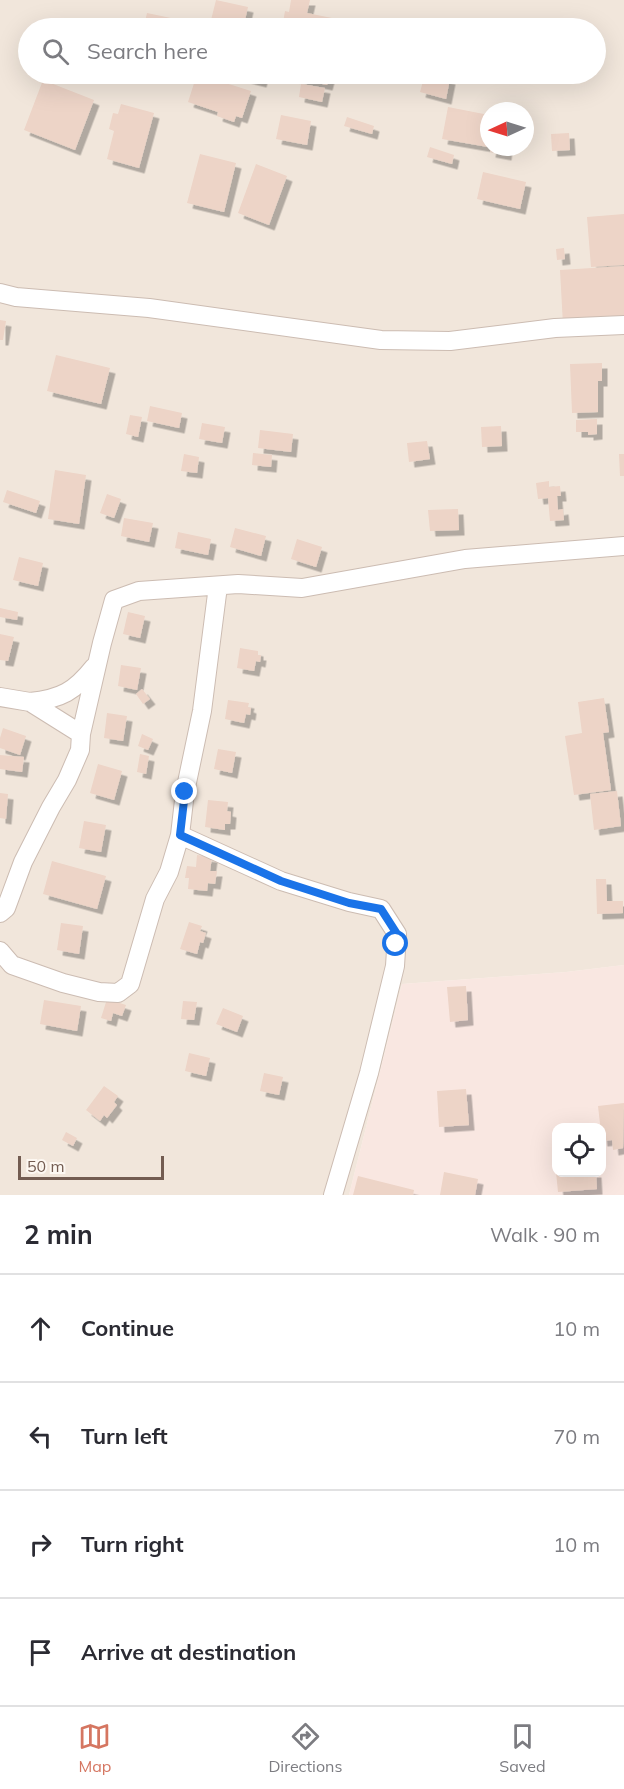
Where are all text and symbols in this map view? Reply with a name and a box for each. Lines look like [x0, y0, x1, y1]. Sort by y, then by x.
search box [18, 18, 606, 84]
icon: search [39, 35, 72, 68]
text: Search here [87, 37, 208, 65]
north arrow [480, 102, 534, 156]
route end [171, 778, 197, 804]
route start [382, 930, 408, 956]
map controls [552, 1123, 606, 1177]
button: locate [552, 1123, 606, 1177]
scale bar [18, 1153, 164, 1180]
text: 50 m [27, 1156, 64, 1176]
text: 2 min [24, 1218, 93, 1251]
text: Walk · 90 m [490, 1222, 600, 1247]
icon: ahead [24, 1312, 57, 1345]
text: Continue [81, 1314, 174, 1342]
text: 10 m [553, 1316, 600, 1341]
icon: left [24, 1420, 57, 1453]
text: Turn left [81, 1422, 168, 1450]
text: 70 m [553, 1424, 600, 1449]
icon: right [24, 1528, 57, 1561]
text: Turn right [81, 1530, 184, 1558]
text: 10 m [553, 1532, 600, 1557]
icon: arrive [24, 1636, 57, 1669]
text: Arrive at destination [81, 1638, 296, 1666]
tab: Map [78, 1720, 111, 1776]
tab: Directions [268, 1720, 342, 1776]
tab: Saved [499, 1720, 546, 1776]

